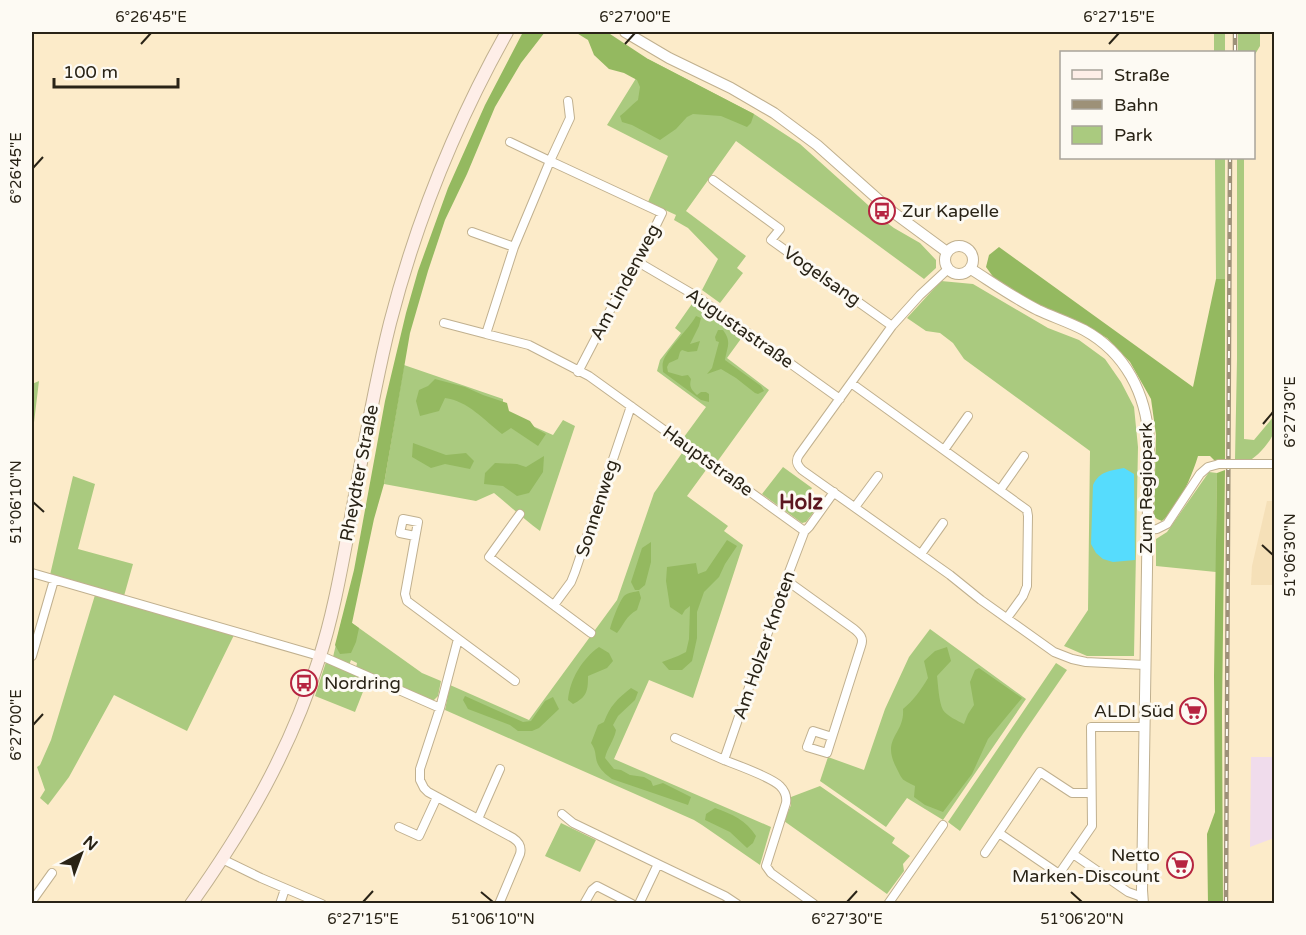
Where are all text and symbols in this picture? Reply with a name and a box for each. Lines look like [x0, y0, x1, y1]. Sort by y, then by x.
text: 6°26'45"E [115, 8, 187, 26]
text: 6°27'00"E [599, 8, 671, 26]
text: 6°27'15"E [1083, 8, 1155, 26]
scale bar [54, 51, 178, 89]
legend [1060, 51, 1255, 159]
text: 100 m [63, 61, 118, 83]
text: Straße [1114, 64, 1170, 86]
text: Bahn [1114, 94, 1159, 116]
text: Park [1114, 124, 1153, 146]
text: 6°26'45"E [7, 132, 25, 204]
bus stop icon: Zur Kapelle [867, 196, 897, 226]
place label: Zur Kapelle [902, 200, 999, 222]
street label: Am Lindenweg [585, 220, 665, 344]
street label: Vogelsang [779, 241, 865, 311]
street label: Augustastraße [682, 283, 798, 373]
text: 6°27'30"E [1281, 376, 1299, 448]
street label: Rheydter Straße [335, 403, 383, 543]
street label: Hauptstraße [659, 421, 757, 501]
street label: Zum Regiopark [1135, 422, 1157, 554]
street label: Sonnenweg [571, 457, 623, 559]
text: 51°06'10"N [7, 460, 25, 544]
district label: Holz [779, 490, 824, 515]
text: 51°06'30"N [1281, 513, 1299, 597]
street label: Am Holzer Knoten [728, 568, 800, 722]
bus stop icon: Nordring [289, 668, 319, 698]
place label: Nordring [324, 672, 401, 694]
text: 6°27'00"E [7, 689, 25, 761]
supermarket icon: ALDI Süd [1178, 696, 1208, 726]
place label: ALDI Süd [1094, 700, 1174, 722]
north arrow [51, 824, 111, 884]
text: N [79, 832, 102, 855]
place label: Netto Marken-Discount [1012, 844, 1160, 887]
supermarket icon: Netto Marken-Discount [1165, 850, 1195, 880]
text: 6°27'15"E [327, 910, 399, 928]
text: 51°06'10"N [451, 910, 535, 928]
text: 6°27'30"E [811, 910, 883, 928]
text: 51°06'20"N [1040, 910, 1124, 928]

